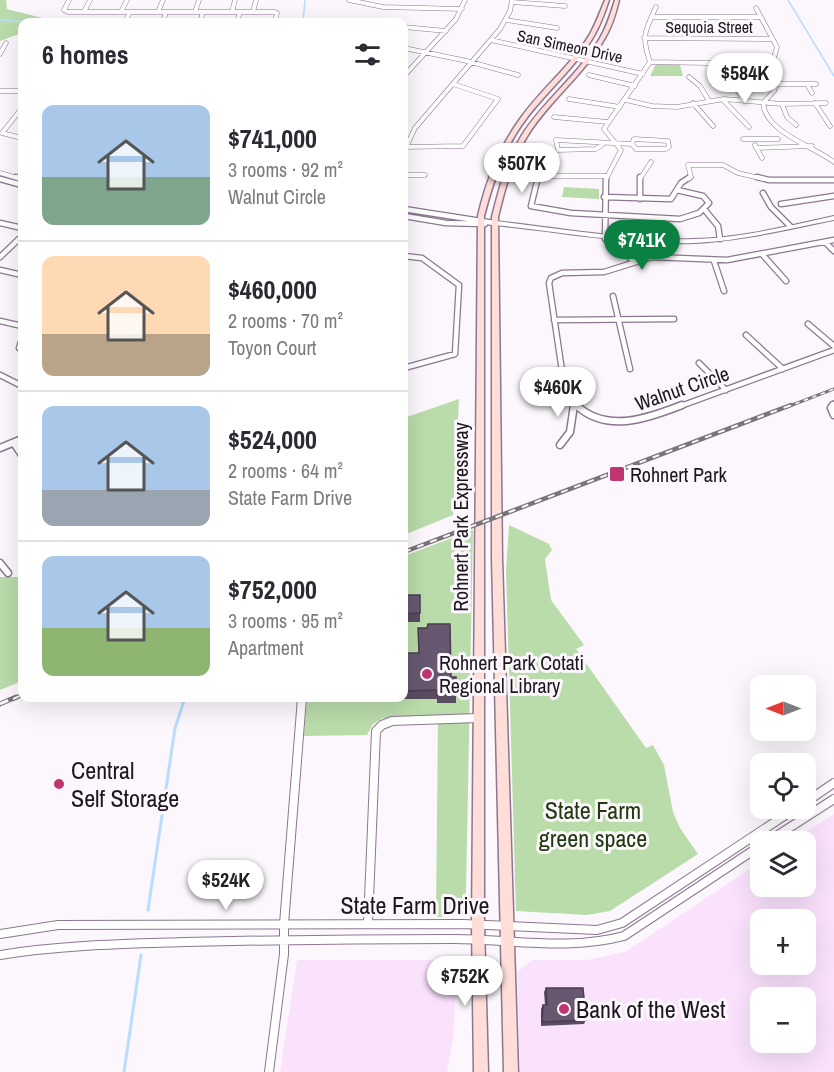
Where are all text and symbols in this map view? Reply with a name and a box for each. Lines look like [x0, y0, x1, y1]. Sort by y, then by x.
street label: Sequoia Street [665, 16, 753, 38]
street label: San Simeon Drive [515, 24, 625, 68]
text: 6 homes [42, 37, 129, 72]
icon: filters [351, 38, 384, 71]
pin: $584K [703, 53, 787, 104]
text: $584K [721, 59, 769, 86]
text: $741,000 [228, 121, 317, 156]
icon: home [90, 129, 162, 201]
pin: $507K [480, 143, 564, 194]
text: $507K [498, 149, 546, 176]
text: 3 rooms · 92 m² [228, 156, 343, 183]
text: Walnut Circle [228, 183, 326, 210]
pin: $741K [600, 220, 684, 271]
text: $741K [618, 226, 666, 253]
text: $460,000 [228, 272, 317, 307]
icon: home [90, 280, 162, 352]
text: 2 rooms · 70 m² [228, 307, 343, 334]
text: Toyon Court [228, 334, 316, 361]
street label: Walnut Circle [631, 359, 733, 417]
pin: $460K [516, 367, 600, 418]
text: $460K [534, 373, 582, 400]
street label: Rohnert Park Expressway [447, 421, 474, 612]
text: $524,000 [228, 422, 317, 457]
icon: home [90, 430, 162, 502]
text: 2 rooms · 64 m² [228, 457, 343, 484]
place label: Rohnert Park [630, 461, 727, 488]
marker: Rohnert Park [608, 465, 626, 483]
text: State Farm Drive [228, 484, 352, 511]
text: $752,000 [228, 572, 317, 607]
icon: home [90, 580, 162, 652]
text: 3 rooms · 95 m² [228, 607, 343, 634]
text: Apartment [228, 634, 304, 661]
place label: Rohnert Park Cotati Regional Library [439, 649, 584, 699]
marker: Rohnert Park Cotati Regional Library [420, 667, 434, 681]
north arrow [750, 675, 816, 741]
map controls [750, 675, 816, 1053]
button: locate [750, 753, 816, 819]
place label: Central Self Storage [71, 754, 179, 814]
marker: Central Self Storage [52, 777, 66, 791]
park label: State Farm green space [539, 794, 647, 854]
button: layers [750, 831, 816, 897]
pin: $524K [184, 860, 268, 911]
text: $524K [202, 866, 250, 893]
street label: State Farm Drive [341, 889, 489, 921]
button: + [750, 909, 816, 975]
pin: $752K [423, 956, 507, 1007]
text: $752K [441, 962, 489, 989]
button: − [750, 987, 816, 1053]
place label: Bank of the West [576, 993, 726, 1025]
marker: Bank of the West [557, 1002, 571, 1016]

